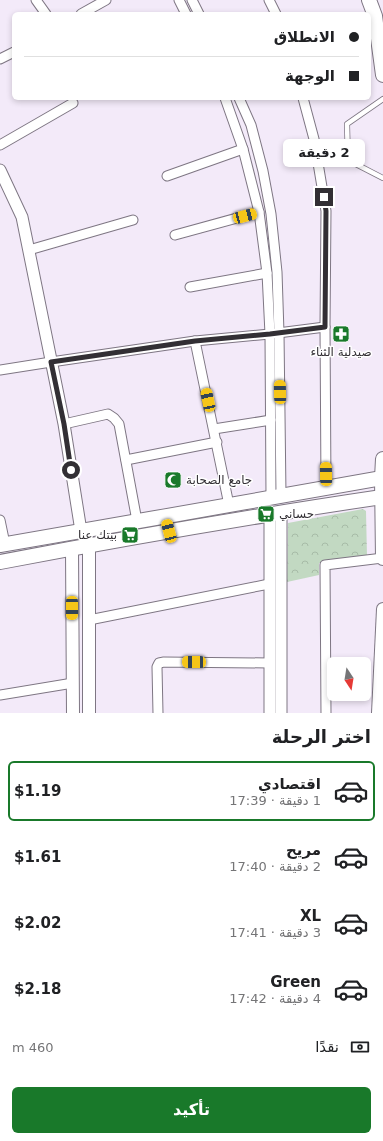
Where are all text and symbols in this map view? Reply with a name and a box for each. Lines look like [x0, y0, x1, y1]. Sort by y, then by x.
text: الانطلاق [274, 28, 335, 46]
text: الوجهة [285, 67, 335, 85]
callout: 2 دقيقة [283, 139, 365, 167]
text: 2 دقيقة [298, 145, 350, 160]
route end [315, 188, 333, 206]
car [232, 207, 258, 225]
pharmacy icon: صيدلية الثناء [331, 324, 351, 344]
place label: صيدلية الثناء [310, 345, 372, 359]
car [274, 380, 286, 404]
car [200, 387, 216, 413]
route start [62, 461, 80, 479]
car [320, 462, 332, 486]
mosque icon: جامع الصحابة [163, 470, 183, 490]
place label: جامع الصحابة [186, 473, 252, 487]
supermarket icon: حساني [256, 504, 276, 524]
place label: حساني [279, 507, 314, 521]
car [160, 518, 178, 544]
supermarket icon: بيتك عنا [120, 525, 140, 545]
place label: بيتك عنا [78, 528, 117, 542]
car [66, 596, 78, 620]
car [182, 656, 206, 668]
north arrow [327, 657, 371, 701]
map controls [327, 657, 371, 701]
text: اختر الرحلة [272, 726, 371, 747]
icon: car [333, 773, 369, 809]
text: اقتصادي [258, 775, 321, 793]
text: $1.19 [14, 782, 61, 800]
text: 1 دقيقة · 17:39 [229, 793, 321, 808]
icon: car [333, 839, 369, 875]
text: مريح [286, 841, 321, 859]
text: $1.61 [14, 848, 61, 866]
text: 2 دقيقة · 17:40 [229, 859, 321, 874]
icon: car [333, 905, 369, 941]
text: XL [300, 907, 321, 925]
text: $2.02 [14, 914, 61, 932]
text: 3 دقيقة · 17:41 [229, 925, 321, 940]
icon: car [333, 971, 369, 1007]
text: Green [270, 973, 321, 991]
text: $2.18 [14, 980, 61, 998]
text: 4 دقيقة · 17:42 [229, 991, 321, 1006]
icon: cash [349, 1036, 371, 1058]
text: نقدًا [315, 1038, 339, 1056]
text: 460 m [12, 1040, 54, 1055]
button: تأكيد [12, 1087, 371, 1133]

